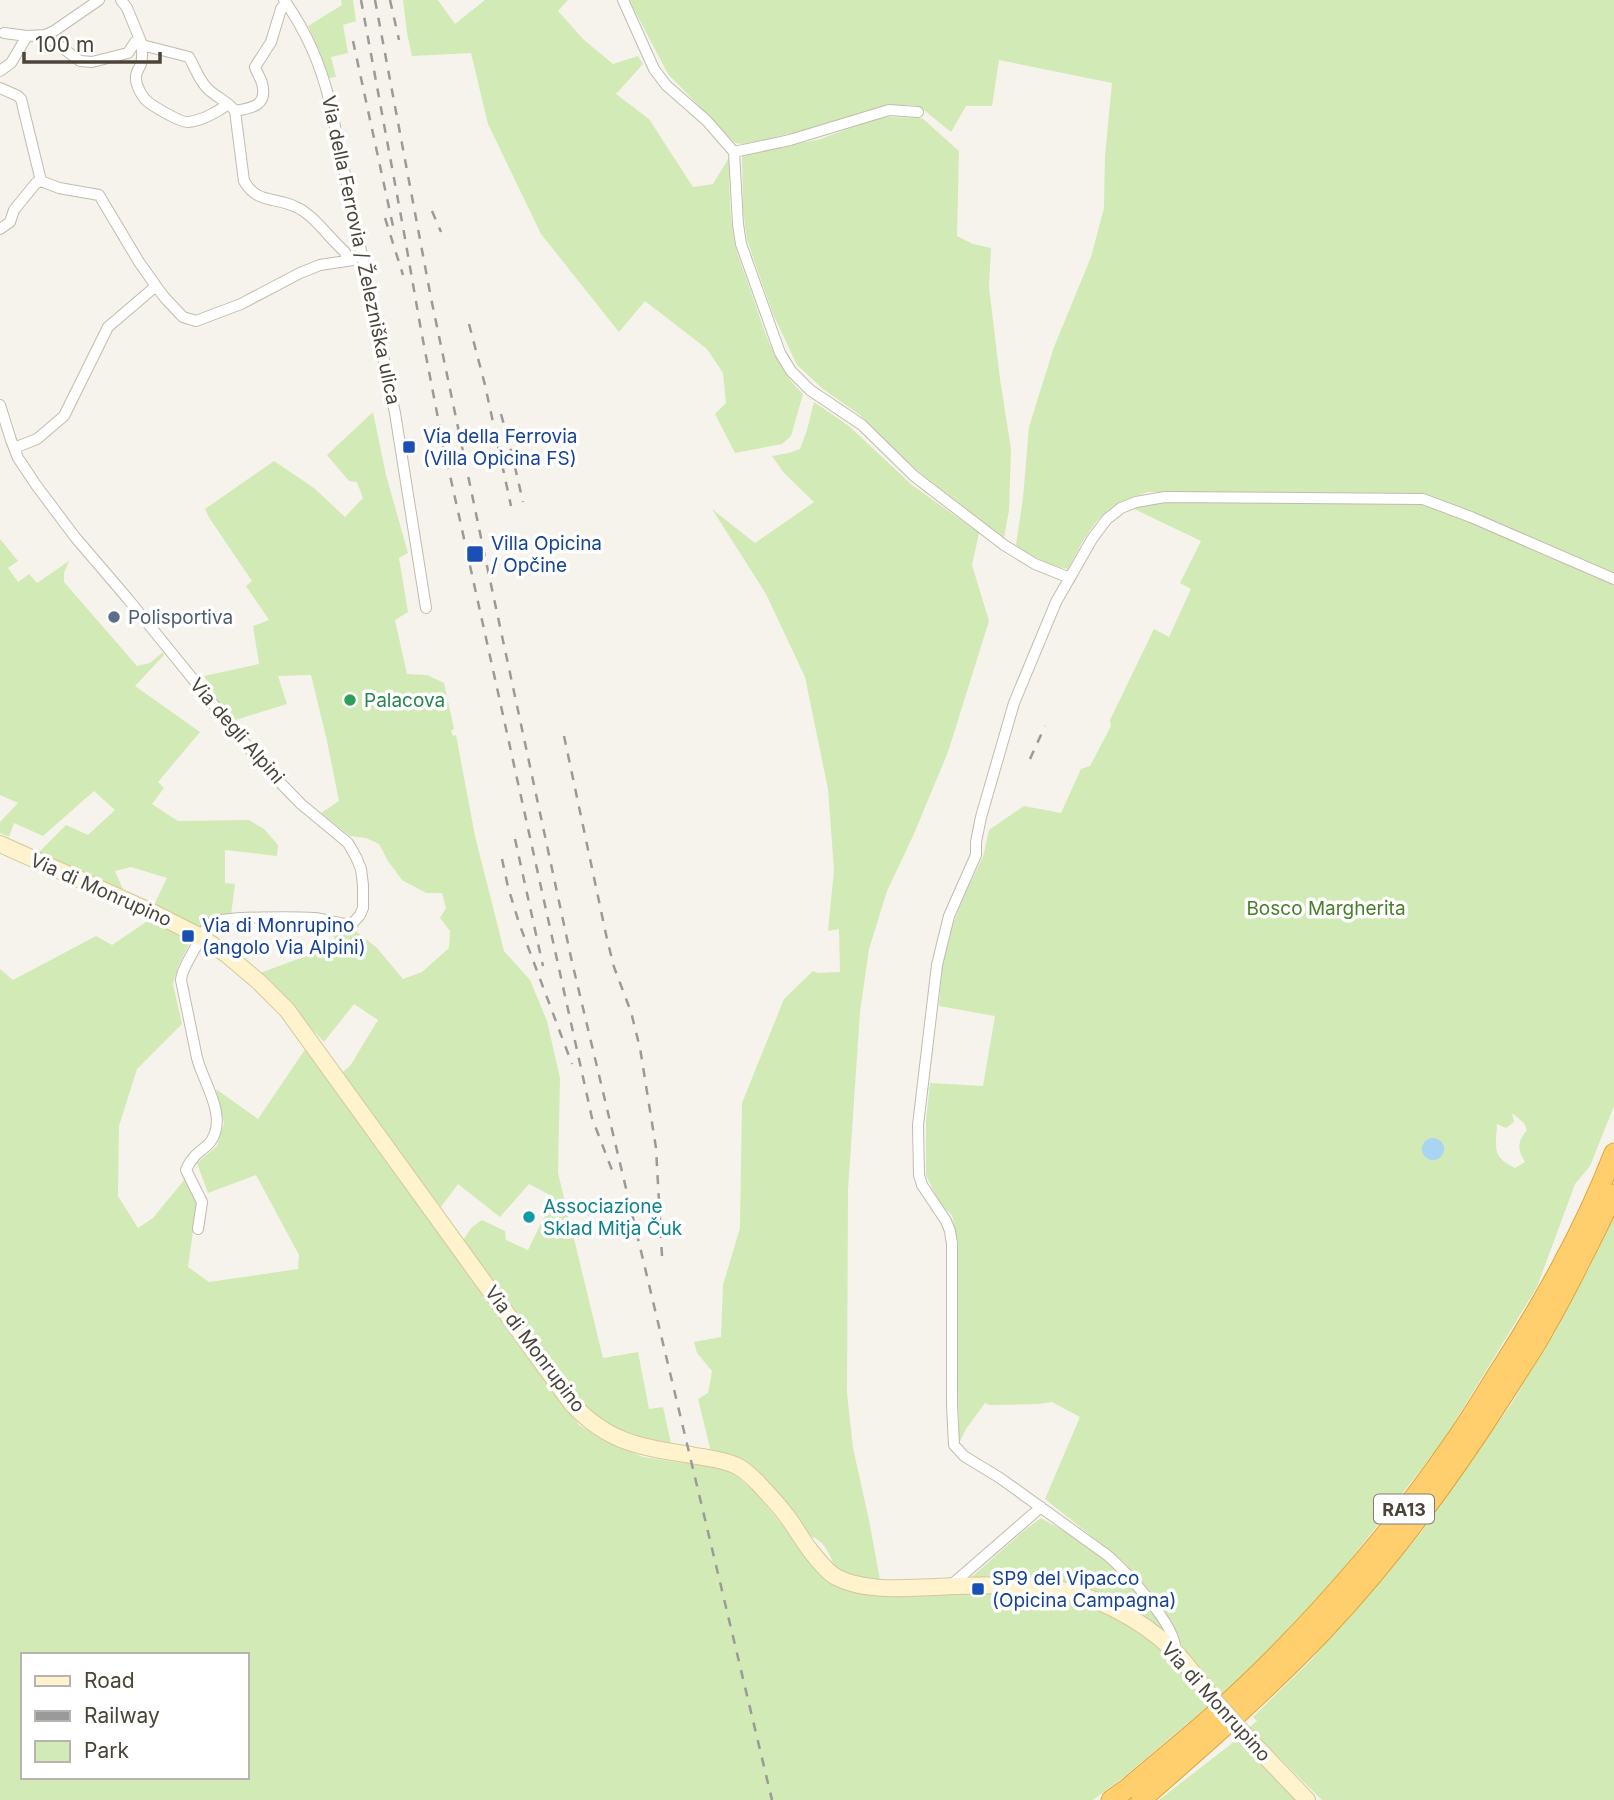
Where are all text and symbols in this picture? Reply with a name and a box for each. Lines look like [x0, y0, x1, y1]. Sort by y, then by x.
scale bar [24, 21, 161, 65]
text: 100 m [35, 32, 94, 57]
street label: Via della Ferrovia / Železniška ulica [317, 93, 405, 407]
place label: Via della Ferrovia (Villa Opicina FS) [423, 425, 577, 470]
marker: Via della Ferrovia (Villa Opicina FS) [401, 439, 417, 455]
place label: Villa Opicina / Opčine [491, 532, 602, 577]
marker: Villa Opicina / Opčine [465, 544, 485, 564]
place label: Polisportiva [128, 606, 233, 629]
marker: Polisportiva [106, 609, 122, 625]
street label: Via degli Alpini [185, 673, 289, 789]
place label: Palacova [364, 689, 445, 712]
marker: Palacova [342, 692, 358, 708]
street label: Via di Monrupino [27, 849, 175, 931]
park label: Bosco Margherita [1246, 897, 1406, 920]
place label: Via di Monrupino (angolo Via Alpini) [202, 914, 366, 959]
marker: Via di Monrupino (angolo Via Alpini) [180, 928, 196, 944]
place label: Associazione Sklad Mitja Čuk [543, 1195, 683, 1240]
marker: Associazione Sklad Mitja Čuk [521, 1209, 537, 1225]
street label: Via di Monrupino [480, 1281, 590, 1417]
road number: RA13 [1374, 1494, 1434, 1524]
place label: SP9 del Vipacco (Opicina Campagna) [992, 1567, 1177, 1612]
marker: SP9 del Vipacco (Opicina Campagna) [970, 1581, 986, 1597]
street label: Via di Monrupino [1156, 1638, 1276, 1766]
legend [21, 1653, 248, 1779]
text: Road [84, 1668, 135, 1693]
text: Railway [84, 1703, 160, 1728]
text: Park [84, 1738, 129, 1763]

